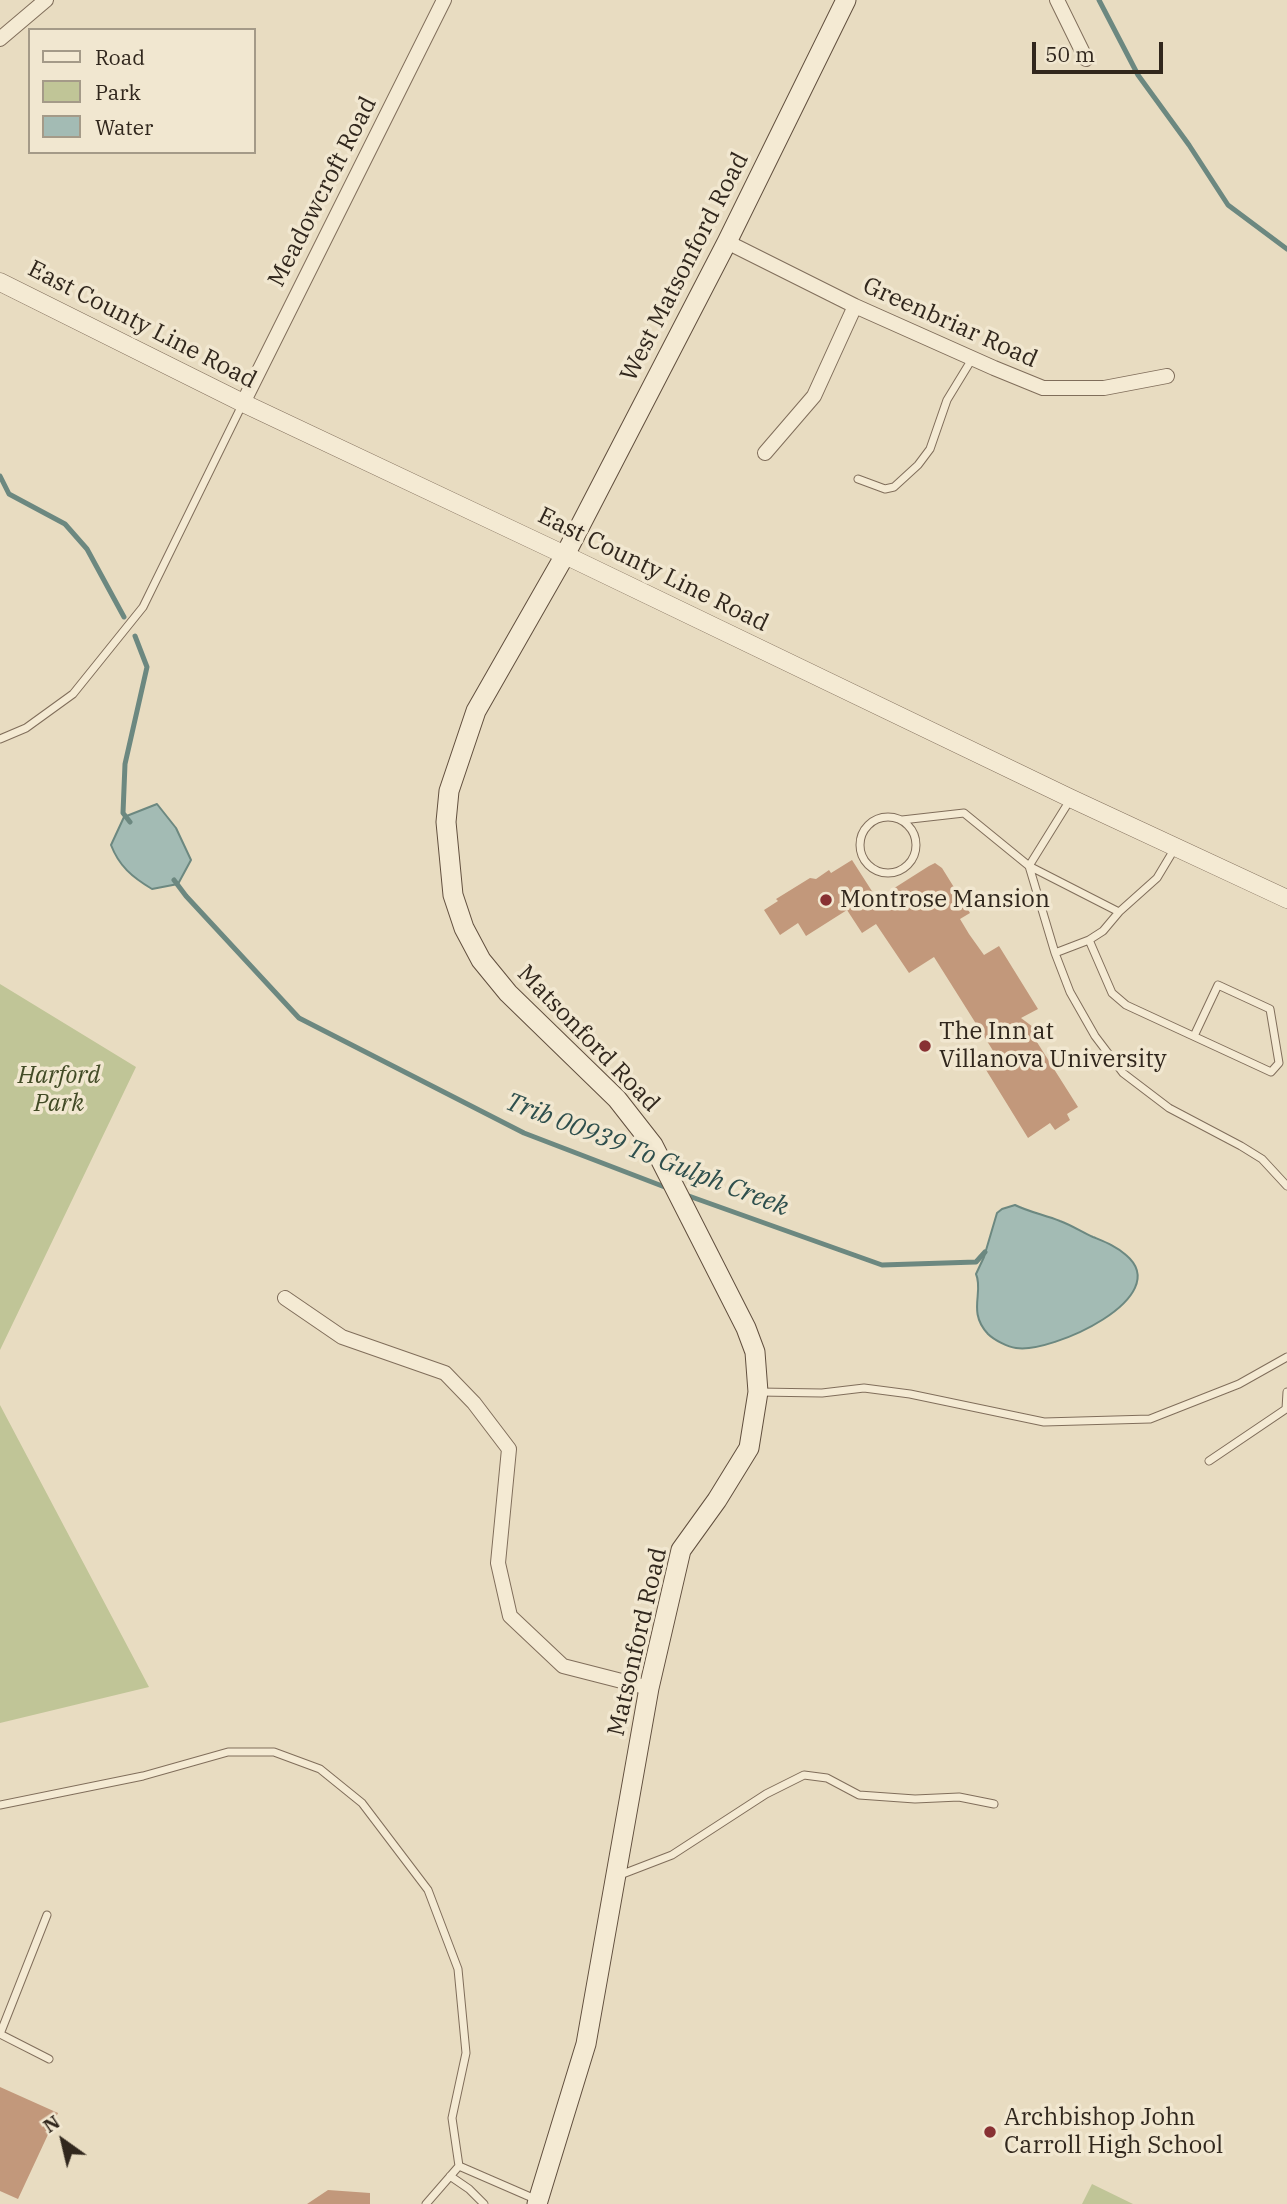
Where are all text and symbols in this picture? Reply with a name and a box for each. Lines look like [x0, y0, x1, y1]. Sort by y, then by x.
legend [28, 28, 256, 154]
scale bar [1035, 28, 1166, 72]
text: 50 m [1045, 40, 1095, 68]
text: Road [95, 43, 145, 71]
text: Park [95, 78, 141, 106]
street label: Meadowcroft Road [263, 92, 383, 292]
text: Water [95, 113, 153, 141]
street label: West Matsonford Road [615, 148, 755, 386]
street label: East County Line Road [23, 255, 261, 395]
street label: Greenbriar Road [858, 272, 1042, 374]
street label: East County Line Road [533, 502, 773, 638]
place label: Montrose Mansion [840, 886, 1050, 914]
marker: Montrose Mansion [818, 892, 834, 908]
street label: Matsonford Road [511, 960, 665, 1118]
place label: The Inn at Villanova University [939, 1018, 1166, 1074]
marker: The Inn at Villanova University [917, 1038, 933, 1054]
park label: Harford Park [18, 1062, 100, 1118]
water label: Trib 00939 To Gulph Creek [501, 1087, 793, 1223]
street label: Matsonford Road [602, 1545, 674, 1739]
place label: Archbishop John Carroll High School [1004, 2104, 1223, 2160]
north arrow [28, 2106, 98, 2176]
text: N [38, 2109, 64, 2138]
marker: Archbishop John Carroll High School [982, 2124, 998, 2140]

